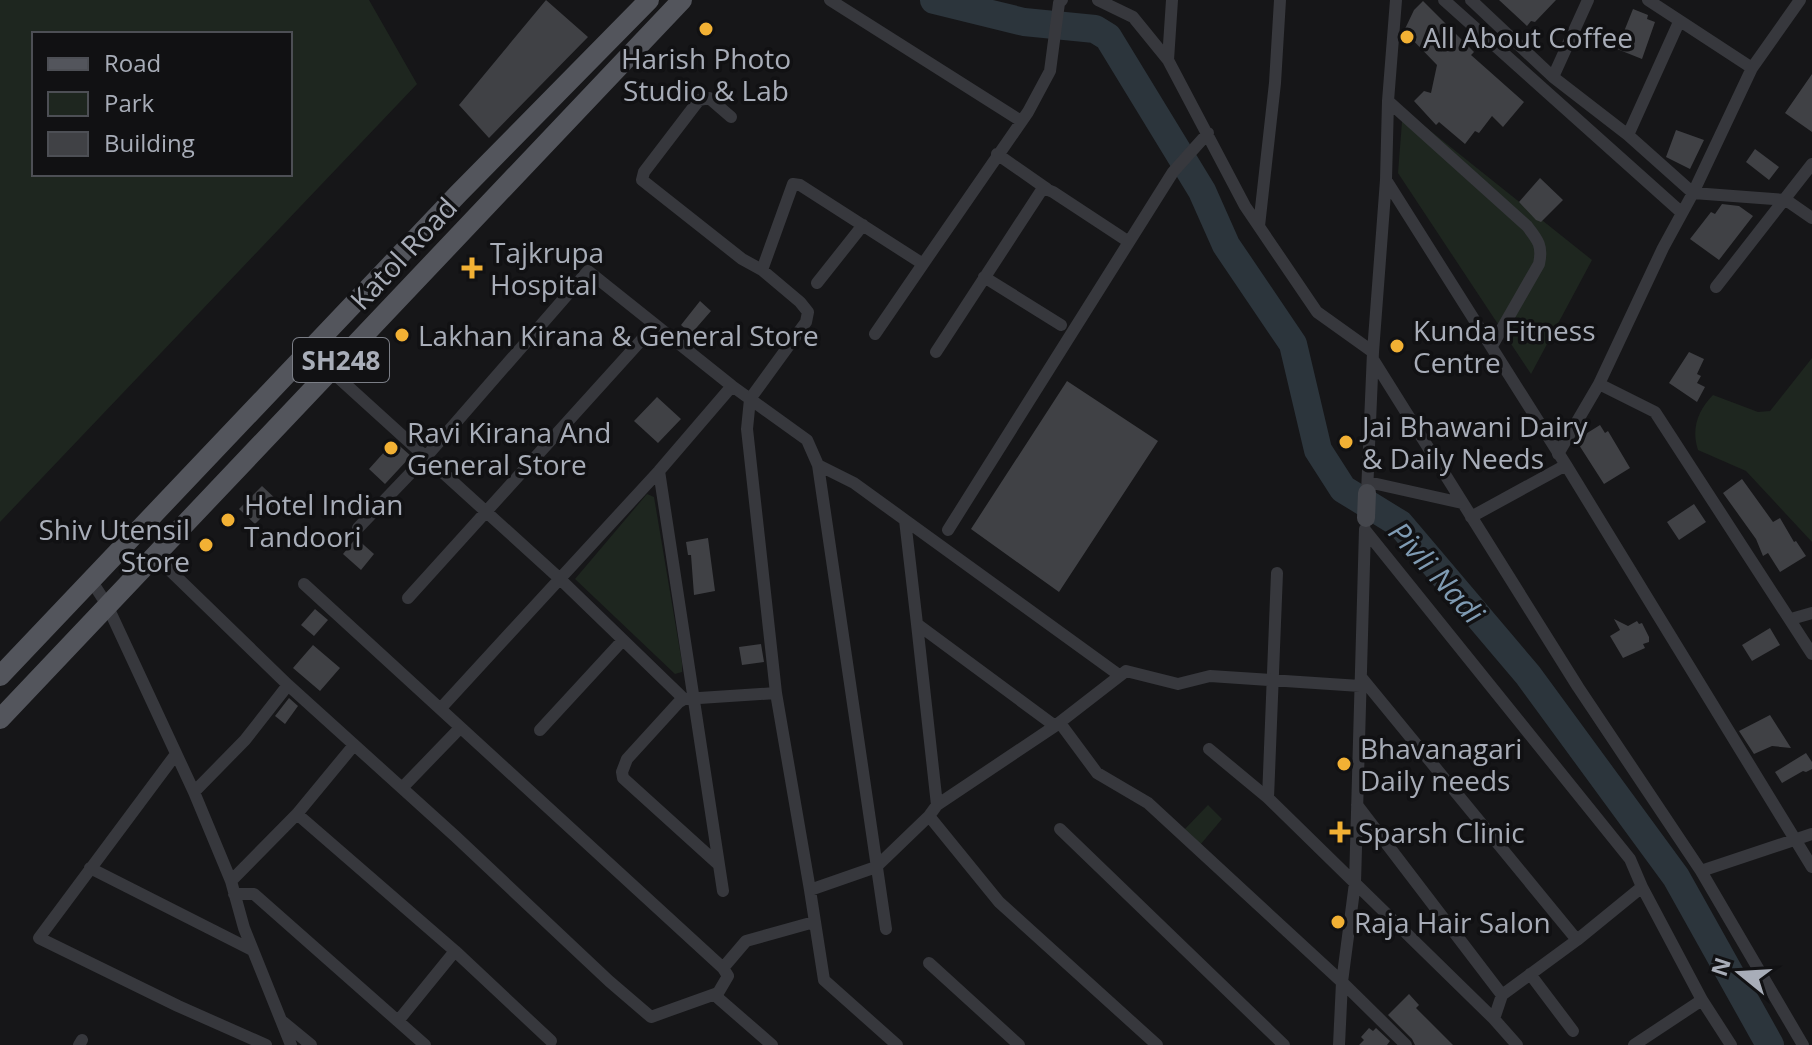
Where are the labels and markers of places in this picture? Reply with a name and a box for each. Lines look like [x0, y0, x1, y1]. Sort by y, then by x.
place label: All About Coffee [1423, 18, 1633, 56]
marker: Harish Photo Studio & Lab [697, 20, 715, 38]
marker: All About Coffee [1398, 28, 1416, 46]
place label: Harish Photo Studio & Lab [621, 39, 791, 109]
place label: Tajkrupa Hospital [490, 233, 604, 303]
marker: Tajkrupa Hospital [461, 257, 483, 279]
place label: Kunda Fitness Centre [1413, 311, 1596, 381]
place label: Lakhan Kirana & General Store [418, 316, 819, 354]
marker: Lakhan Kirana & General Store [393, 326, 411, 344]
marker: Kunda Fitness Centre [1388, 337, 1406, 355]
place label: Jai Bhawani Dairy & Daily Needs [1359, 407, 1588, 477]
place label: Ravi Kirana And General Store [407, 413, 611, 483]
marker: Jai Bhawani Dairy & Daily Needs [1337, 433, 1355, 451]
marker: Ravi Kirana And General Store [382, 439, 400, 457]
place label: Hotel Indian Tandoori [244, 485, 403, 555]
place label: Shiv Utensil Store [38, 510, 190, 580]
marker: Hotel Indian Tandoori [219, 511, 237, 529]
marker: Shiv Utensil Store [197, 536, 215, 554]
place label: Bhavanagari Daily needs [1360, 729, 1522, 799]
marker: Bhavanagari Daily needs [1335, 755, 1353, 773]
place label: Sparsh Clinic [1358, 813, 1525, 851]
marker: Sparsh Clinic [1329, 821, 1351, 843]
place label: Raja Hair Salon [1354, 903, 1551, 941]
marker: Raja Hair Salon [1329, 913, 1347, 931]

